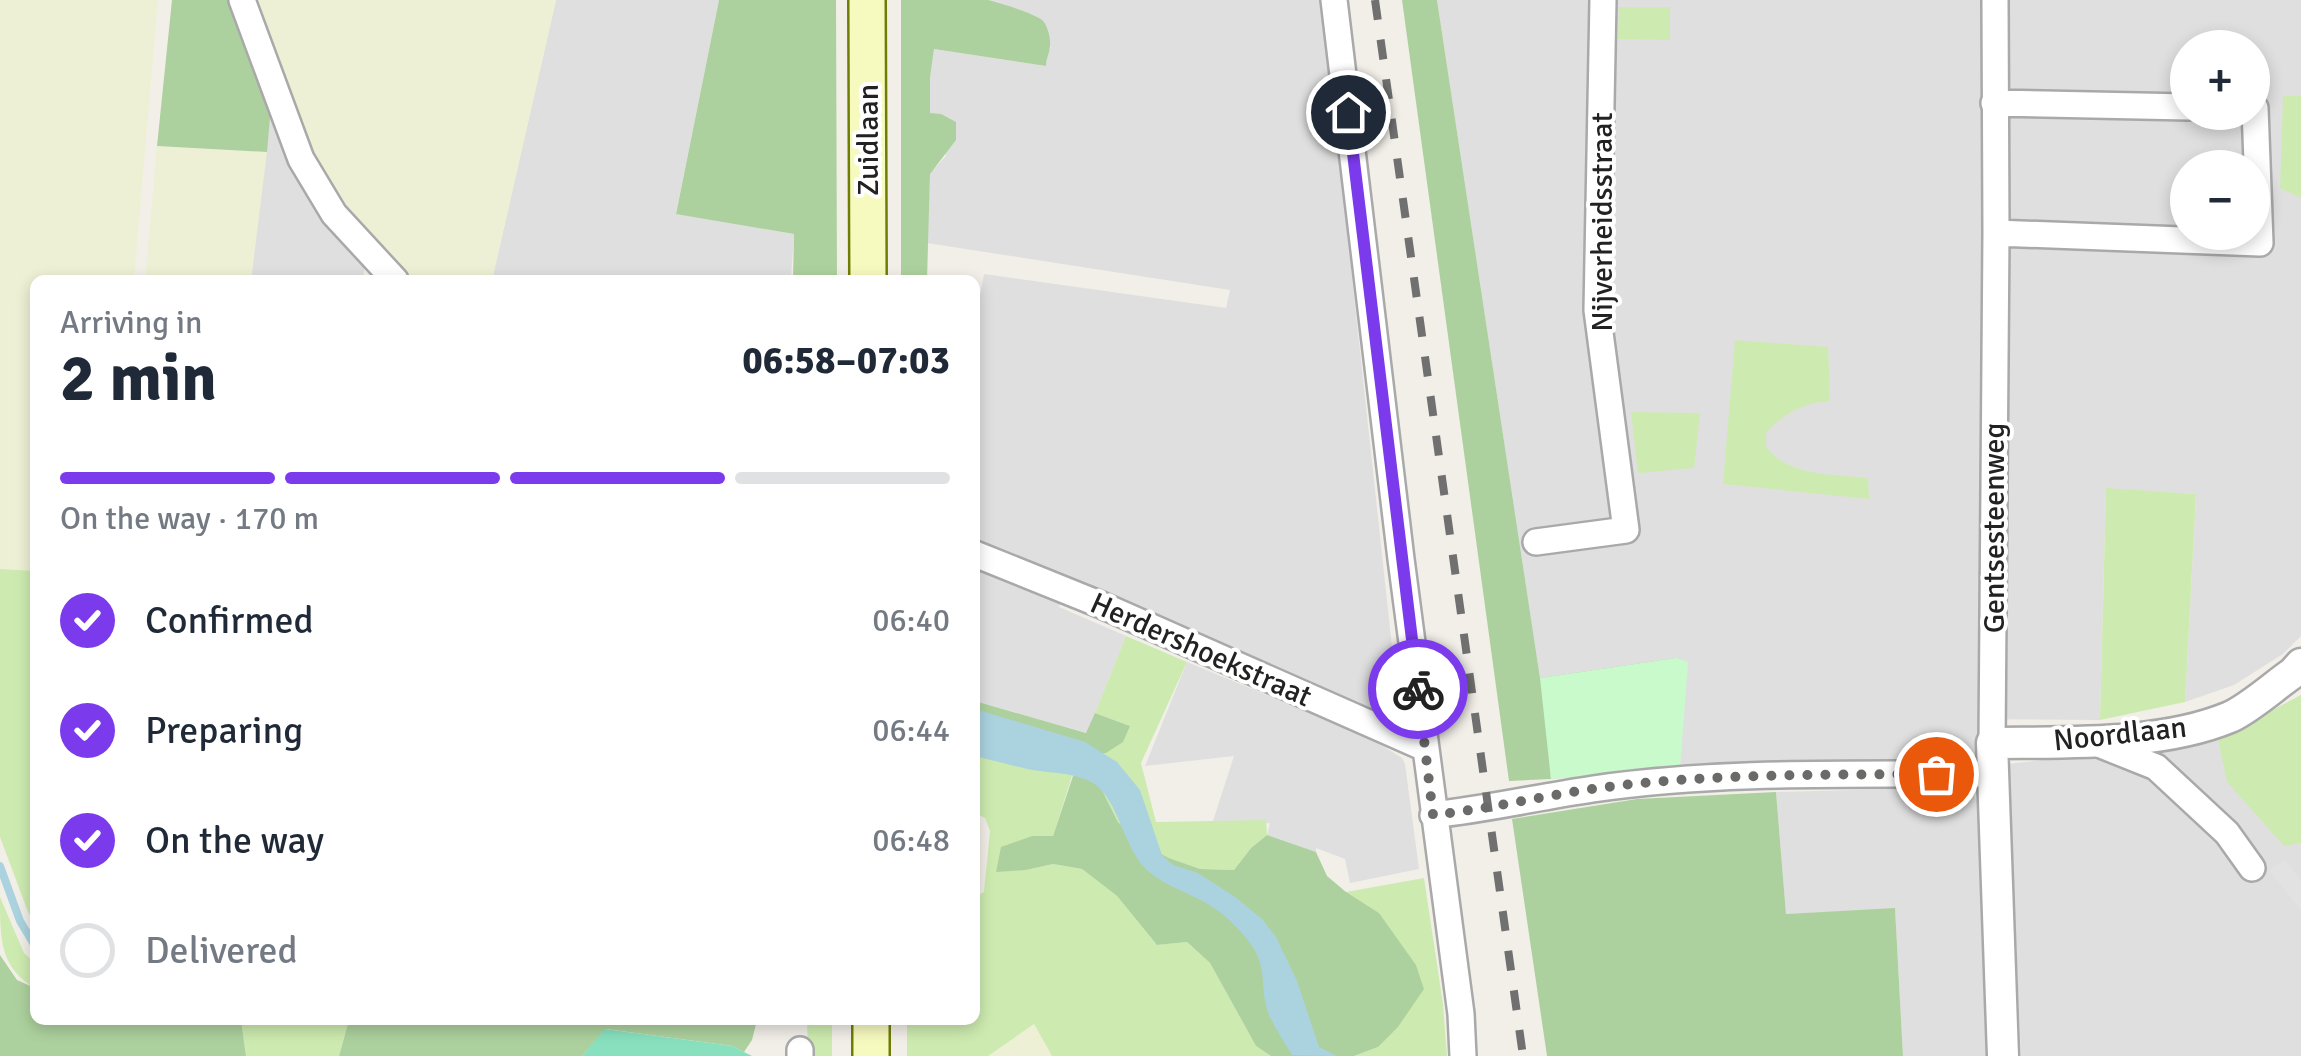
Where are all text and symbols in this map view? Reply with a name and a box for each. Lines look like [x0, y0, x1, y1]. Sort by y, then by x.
map controls [2170, 30, 2270, 250]
button: + [2170, 30, 2270, 130]
pin [1306, 70, 1391, 155]
street label: Zuidlaan [850, 84, 887, 196]
icon: home [1321, 85, 1376, 140]
street label: Nijverheidsstraat [1584, 112, 1621, 332]
button: − [2170, 150, 2270, 250]
text: Arriving in [60, 303, 202, 342]
text: 06:58–07:03 [742, 337, 950, 384]
text: 2 min [60, 339, 217, 419]
street label: Gentsesteenweg [1976, 423, 2013, 633]
text: On the way · 170 m [60, 499, 319, 538]
street label: Herdershoekstraat [1085, 585, 1317, 715]
icon: check [60, 593, 115, 648]
text: Confirmed [145, 597, 314, 644]
text: 06:40 [872, 601, 950, 640]
courier [1368, 639, 1468, 739]
icon: bike [1391, 662, 1446, 717]
icon: check [60, 703, 115, 758]
text: Preparing [145, 707, 303, 754]
street label: Noordlaan [2051, 709, 2189, 759]
text: 06:44 [872, 711, 950, 750]
pin [1894, 732, 1979, 817]
icon: bag [1909, 747, 1964, 802]
icon: check [60, 813, 115, 868]
text: On the way [145, 817, 324, 864]
text: 06:48 [872, 821, 950, 860]
text: Delivered [145, 927, 298, 974]

